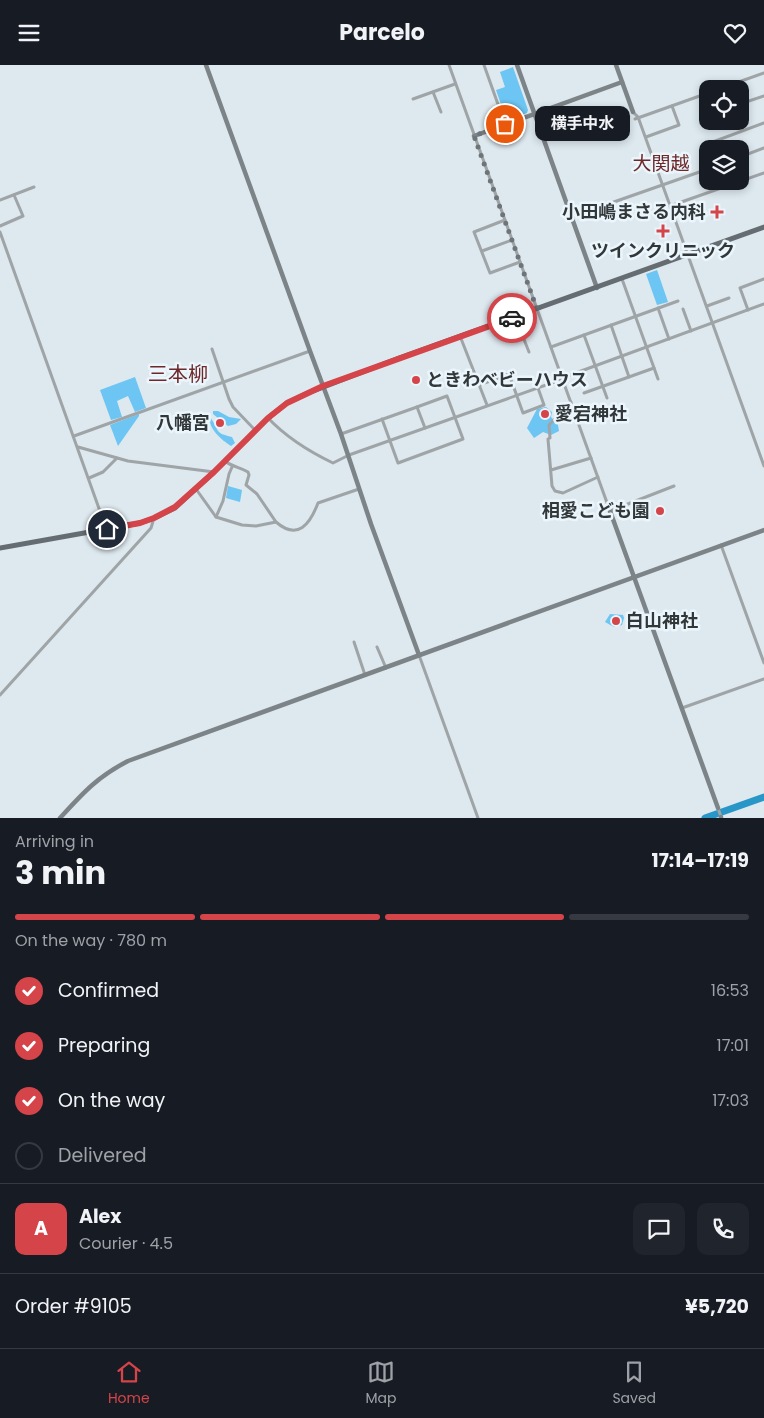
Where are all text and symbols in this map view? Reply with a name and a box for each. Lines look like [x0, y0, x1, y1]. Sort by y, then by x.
text: Parcelo [339, 17, 425, 48]
icon: menu [15, 19, 43, 47]
icon: heart [721, 19, 749, 47]
map controls [699, 80, 749, 190]
button: locate [699, 80, 749, 130]
pin [484, 103, 526, 145]
callout: 横手中水 [535, 107, 630, 141]
icon: bag [491, 110, 519, 138]
text: 横手中水 [550, 112, 615, 135]
button: layers [699, 140, 749, 190]
district label: 大関越 [632, 150, 690, 177]
place label: 小田嶋まさる内科 [562, 199, 706, 224]
marker: 小田嶋まさる内科 [710, 205, 724, 219]
marker: ツインクリニック [656, 224, 670, 238]
place label: ツインクリニック [591, 238, 735, 263]
courier [487, 293, 537, 343]
icon: car [498, 304, 526, 332]
district label: 三本柳 [148, 360, 208, 388]
place label: ときわベビーハウス [426, 367, 588, 392]
marker: ときわベビーハウス [410, 374, 422, 386]
place label: 愛宕神社 [555, 401, 627, 426]
marker: 愛宕神社 [539, 408, 551, 420]
place label: 八幡宮 [156, 410, 210, 435]
marker: 八幡宮 [214, 417, 226, 429]
place label: 相愛こども園 [542, 498, 650, 523]
marker: 相愛こども園 [654, 505, 666, 517]
pin [86, 508, 128, 550]
icon: home [93, 515, 121, 543]
place label: 白山神社 [626, 608, 698, 633]
marker: 白山神社 [610, 615, 622, 627]
text: Arriving in [15, 830, 94, 853]
text: 17:14–17:19 [652, 847, 749, 874]
text: 3 min [15, 850, 106, 895]
text: On the way · 780 m [15, 929, 167, 952]
icon: check [15, 977, 43, 1005]
text: Confirmed [58, 977, 159, 1004]
text: 16:53 [711, 979, 749, 1002]
icon: check [15, 1032, 43, 1060]
text: Preparing [58, 1032, 150, 1059]
text: 17:01 [717, 1034, 749, 1057]
icon: check [15, 1087, 43, 1115]
text: On the way [58, 1087, 165, 1114]
text: 17:03 [712, 1089, 749, 1112]
text: Delivered [58, 1142, 147, 1169]
text: Alex [79, 1203, 121, 1230]
button: chat [633, 1203, 685, 1255]
button: phone [697, 1203, 749, 1255]
text: A [34, 1215, 48, 1242]
text: Courier · 4.5 [79, 1232, 173, 1255]
text: Order #9105 [15, 1293, 132, 1320]
text: ¥5,720 [685, 1293, 749, 1320]
tab: Home [108, 1358, 150, 1409]
tab: Map [366, 1358, 397, 1409]
tab: Saved [612, 1358, 656, 1409]

